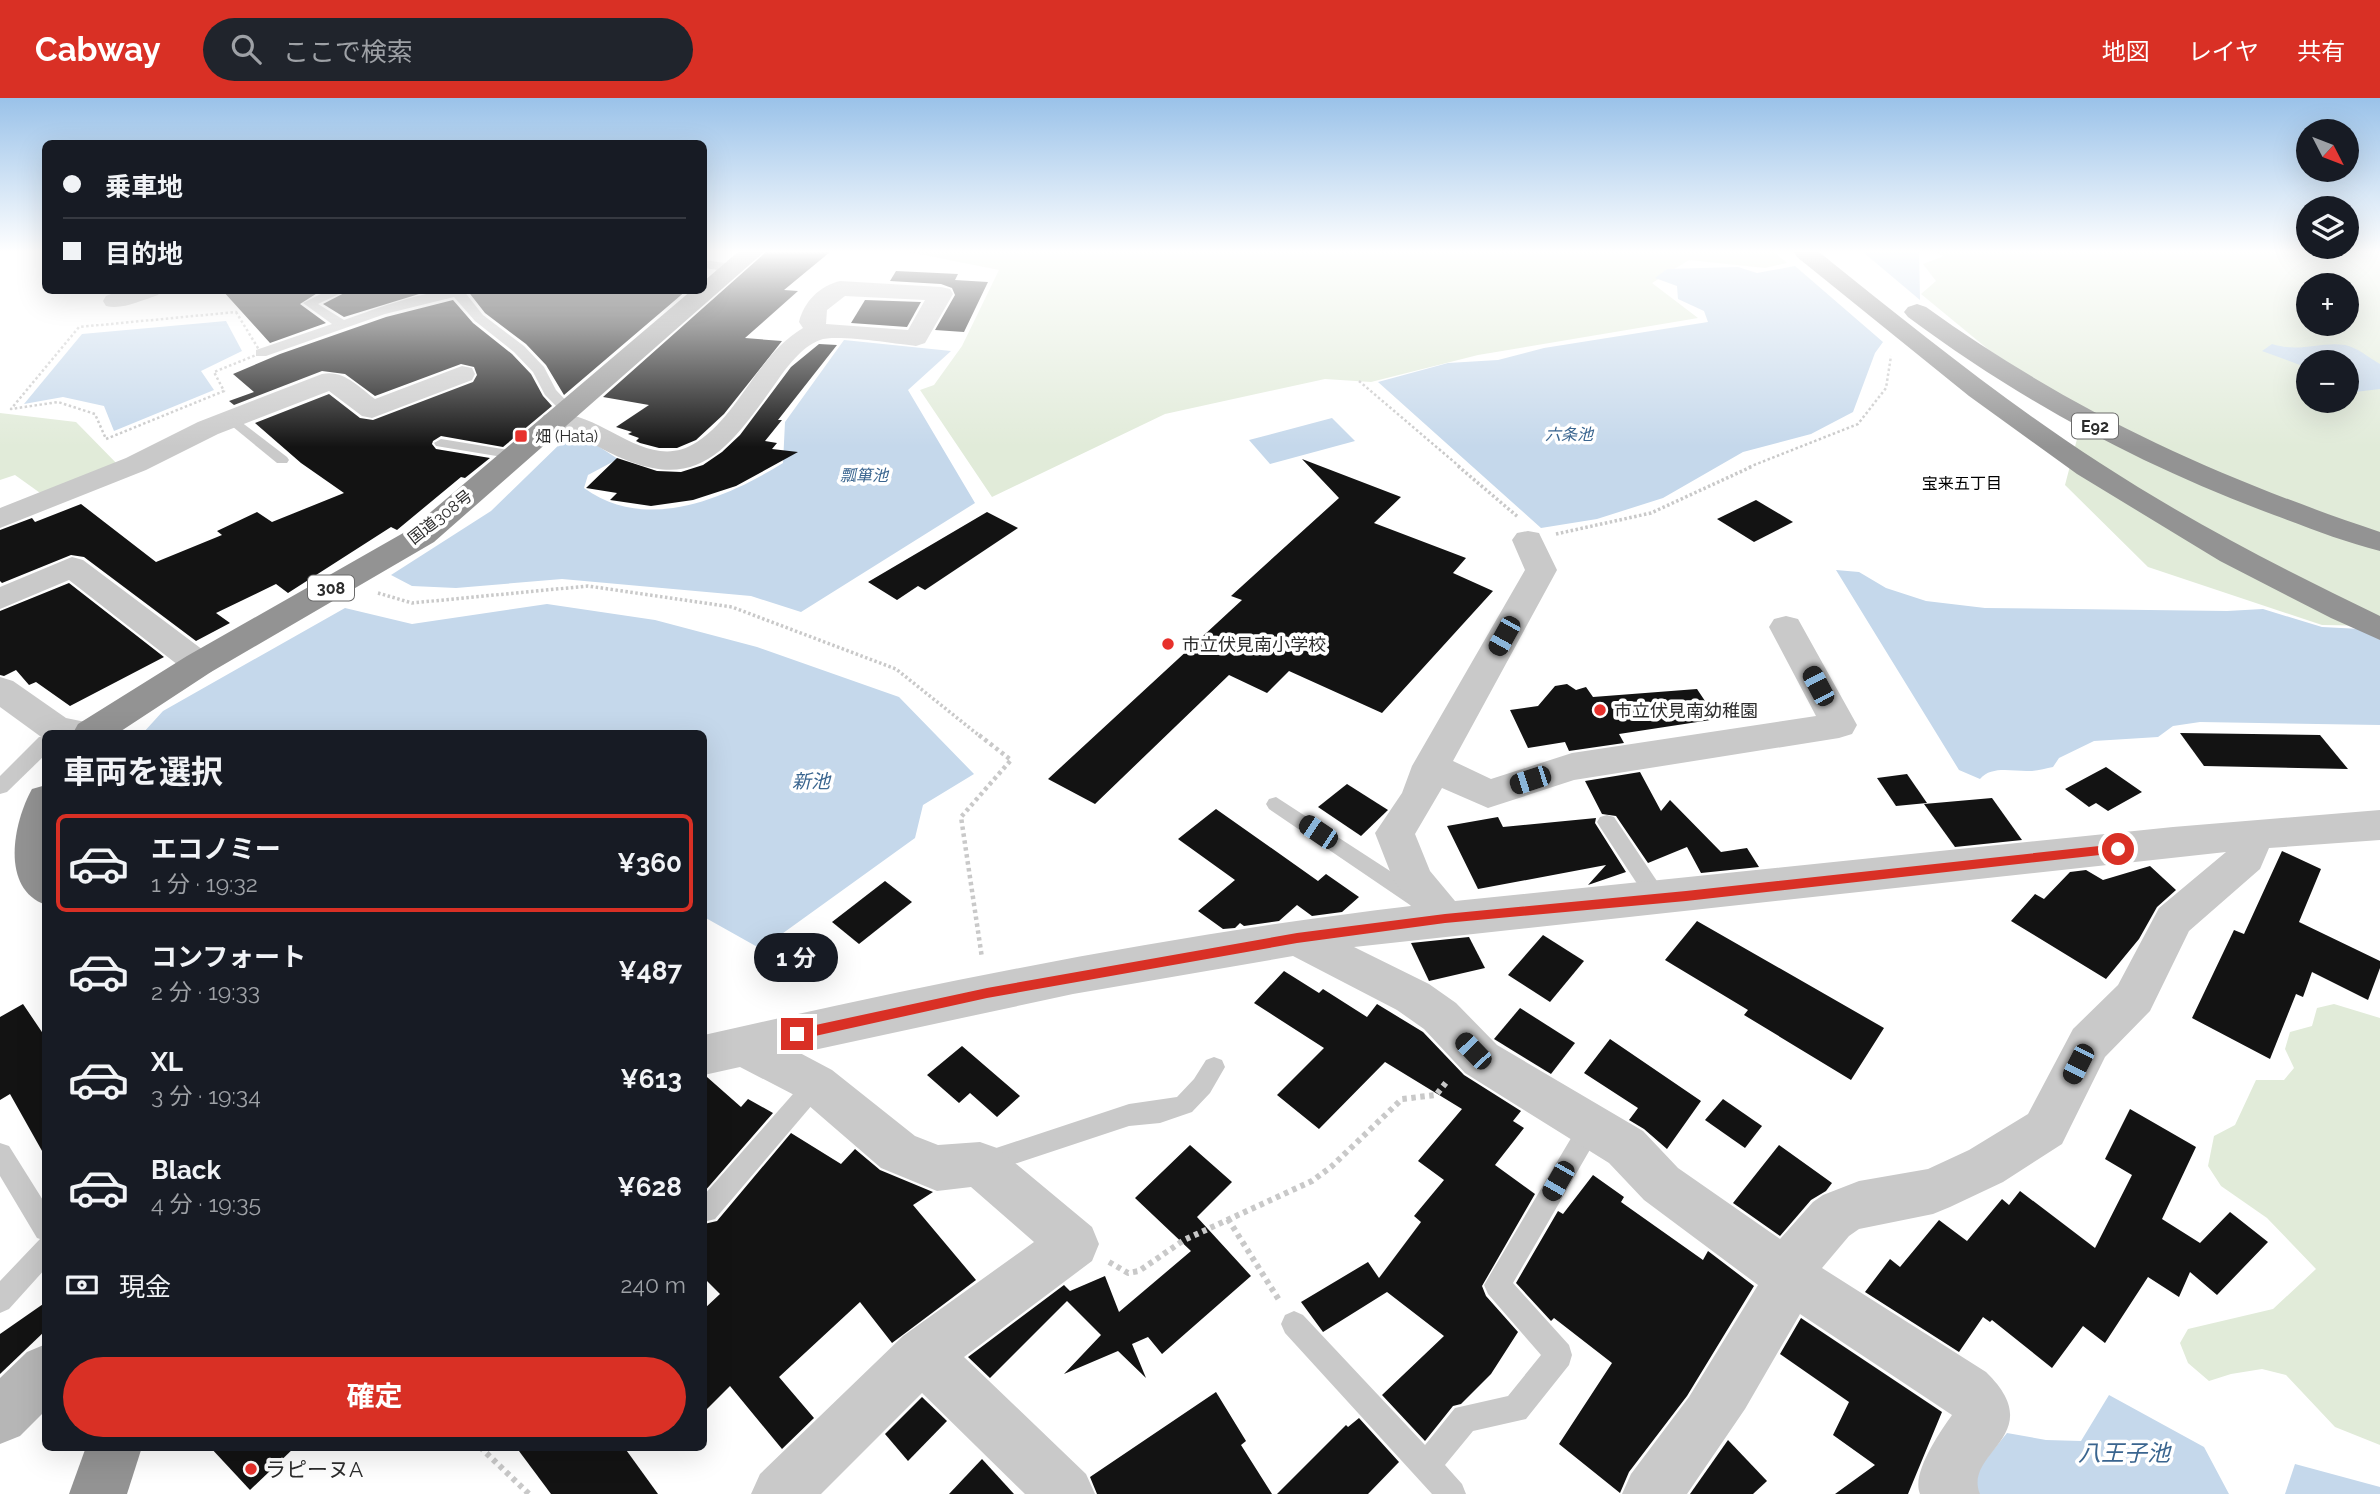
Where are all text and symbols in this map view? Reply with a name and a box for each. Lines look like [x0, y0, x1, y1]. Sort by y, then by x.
search box [203, 18, 693, 81]
text: Cabway [35, 30, 161, 69]
icon: search [227, 30, 265, 68]
text: ここで検索 [283, 37, 413, 67]
text: 地図 [2102, 37, 2150, 66]
text: レイヤ [2188, 37, 2259, 66]
text: 共有 [2297, 37, 2345, 66]
north arrow [2296, 119, 2359, 182]
map controls [2296, 119, 2359, 413]
text: 乗車地 [105, 172, 183, 202]
button: layers [2296, 196, 2359, 259]
text: 目的地 [105, 239, 183, 269]
button: + [2296, 273, 2359, 336]
button: − [2296, 350, 2359, 413]
road number: E92 [2072, 414, 2118, 438]
water label: 六条池 [1545, 425, 1595, 444]
place label: 畑 (Hata) [535, 427, 598, 446]
marker: 畑 (Hata) [513, 428, 529, 444]
water label: 瓢箪池 [840, 466, 890, 485]
district label: 宝来五丁目 [1922, 474, 2002, 493]
street label: 国道308号 [404, 486, 476, 548]
road number: 308 [308, 575, 354, 601]
car [1485, 613, 1524, 659]
place label: 市立伏見南小学校 [1182, 634, 1326, 655]
marker: 市立伏見南小学校 [1160, 636, 1176, 652]
car [1799, 663, 1838, 709]
place label: 市立伏見南幼稚園 [1614, 700, 1758, 721]
marker: 市立伏見南幼稚園 [1592, 702, 1608, 718]
text: 車両を選択 [63, 753, 223, 790]
car [1507, 764, 1554, 796]
water label: 新池 [792, 770, 832, 792]
car [1295, 812, 1342, 852]
icon: car [67, 832, 130, 895]
route start [2102, 833, 2134, 865]
text: エコノミー [151, 834, 281, 864]
text: ¥360 [617, 848, 682, 878]
text: 1 分 · 19:32 [151, 870, 258, 897]
callout: 1 分 [755, 932, 839, 982]
icon: car [67, 940, 130, 1003]
text: コンフォート [151, 942, 306, 972]
text: 1 分 [776, 944, 816, 971]
text: ¥487 [618, 956, 682, 986]
text: 2 分 · 19:33 [151, 978, 260, 1005]
route end [781, 1018, 813, 1050]
car [1451, 1029, 1496, 1073]
car [2060, 1041, 2097, 1087]
text: XL [151, 1047, 183, 1077]
icon: car [67, 1048, 130, 1111]
text: ¥613 [620, 1064, 682, 1094]
text: 3 分 · 19:34 [151, 1082, 261, 1109]
text: Black [151, 1155, 221, 1185]
icon: car [67, 1156, 130, 1219]
car [1539, 1158, 1578, 1204]
text: ¥628 [617, 1172, 682, 1202]
text: 4 分 · 19:35 [151, 1190, 261, 1217]
icon: cash [63, 1266, 101, 1304]
text: 240 m [620, 1271, 686, 1298]
text: 現金 [119, 1272, 171, 1302]
button: 確定 [63, 1357, 686, 1437]
water label: 八王子池 [2078, 1439, 2172, 1466]
place label: ラピーヌA [265, 1457, 363, 1482]
marker: ラピーヌA [243, 1461, 259, 1477]

